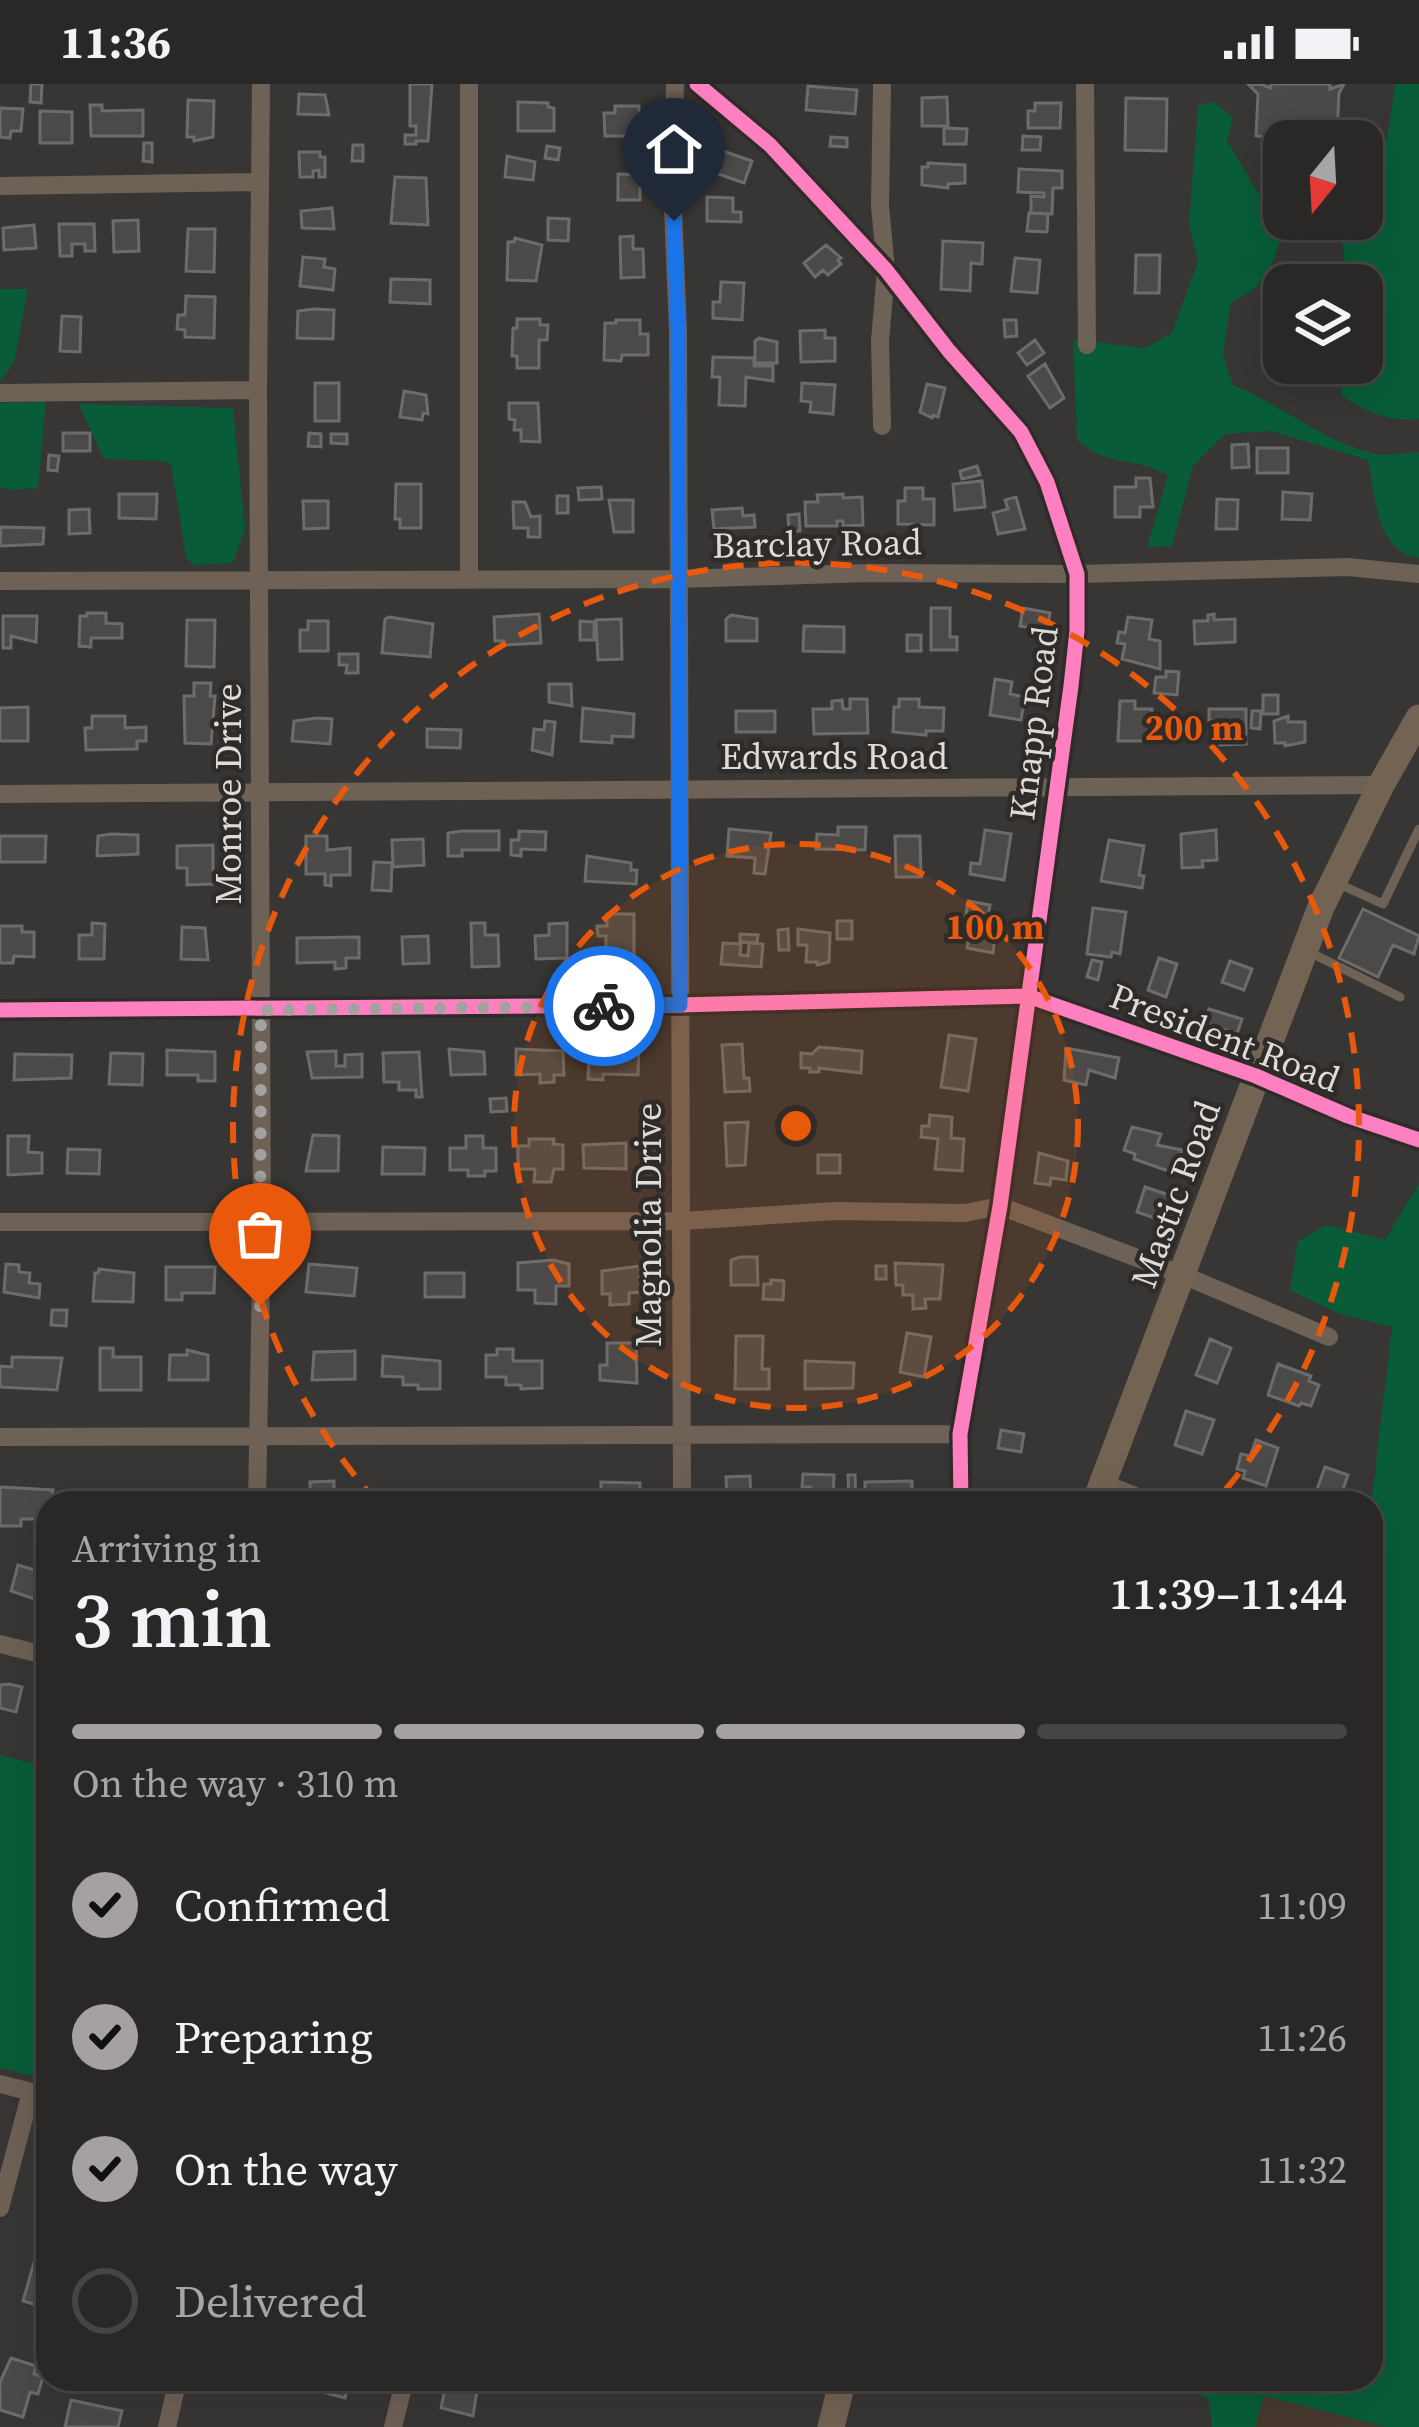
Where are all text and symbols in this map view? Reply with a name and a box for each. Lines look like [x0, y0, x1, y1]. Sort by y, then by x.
text: 11:36 [60, 11, 171, 73]
pin [623, 98, 725, 221]
icon: home [641, 116, 707, 182]
north arrow [1263, 120, 1383, 240]
map controls [1263, 120, 1383, 384]
button: layers [1263, 264, 1383, 384]
street label: Barclay Road [712, 517, 922, 570]
street label: Knapp Road [997, 623, 1070, 823]
street label: Monroe Drive [204, 683, 253, 905]
text: 200 m [1145, 703, 1243, 752]
street label: Edwards Road [720, 732, 948, 781]
text: 100 m [946, 902, 1044, 951]
courier [544, 946, 664, 1066]
street label: President Road [1103, 971, 1347, 1104]
icon: bike [571, 973, 637, 1039]
street label: Mastic Road [1119, 1094, 1232, 1294]
street label: Magnolia Drive [624, 1103, 673, 1347]
centre of rings [775, 1105, 817, 1147]
pin [209, 1183, 311, 1306]
icon: bag [227, 1201, 293, 1267]
text: Arriving in [72, 1522, 261, 1575]
text: 11:39–11:44 [1109, 1562, 1347, 1624]
text: 3 min [72, 1566, 272, 1673]
text: On the way · 310 m [72, 1757, 399, 1810]
icon: check [72, 1872, 138, 1938]
text: Confirmed [174, 1874, 390, 1936]
text: 11:09 [1257, 1879, 1347, 1932]
icon: check [72, 2004, 138, 2070]
text: Preparing [174, 2006, 373, 2068]
text: 11:26 [1257, 2011, 1347, 2064]
icon: check [72, 2136, 138, 2202]
text: On the way [174, 2138, 398, 2200]
text: 11:32 [1257, 2143, 1347, 2196]
text: Delivered [174, 2270, 366, 2332]

